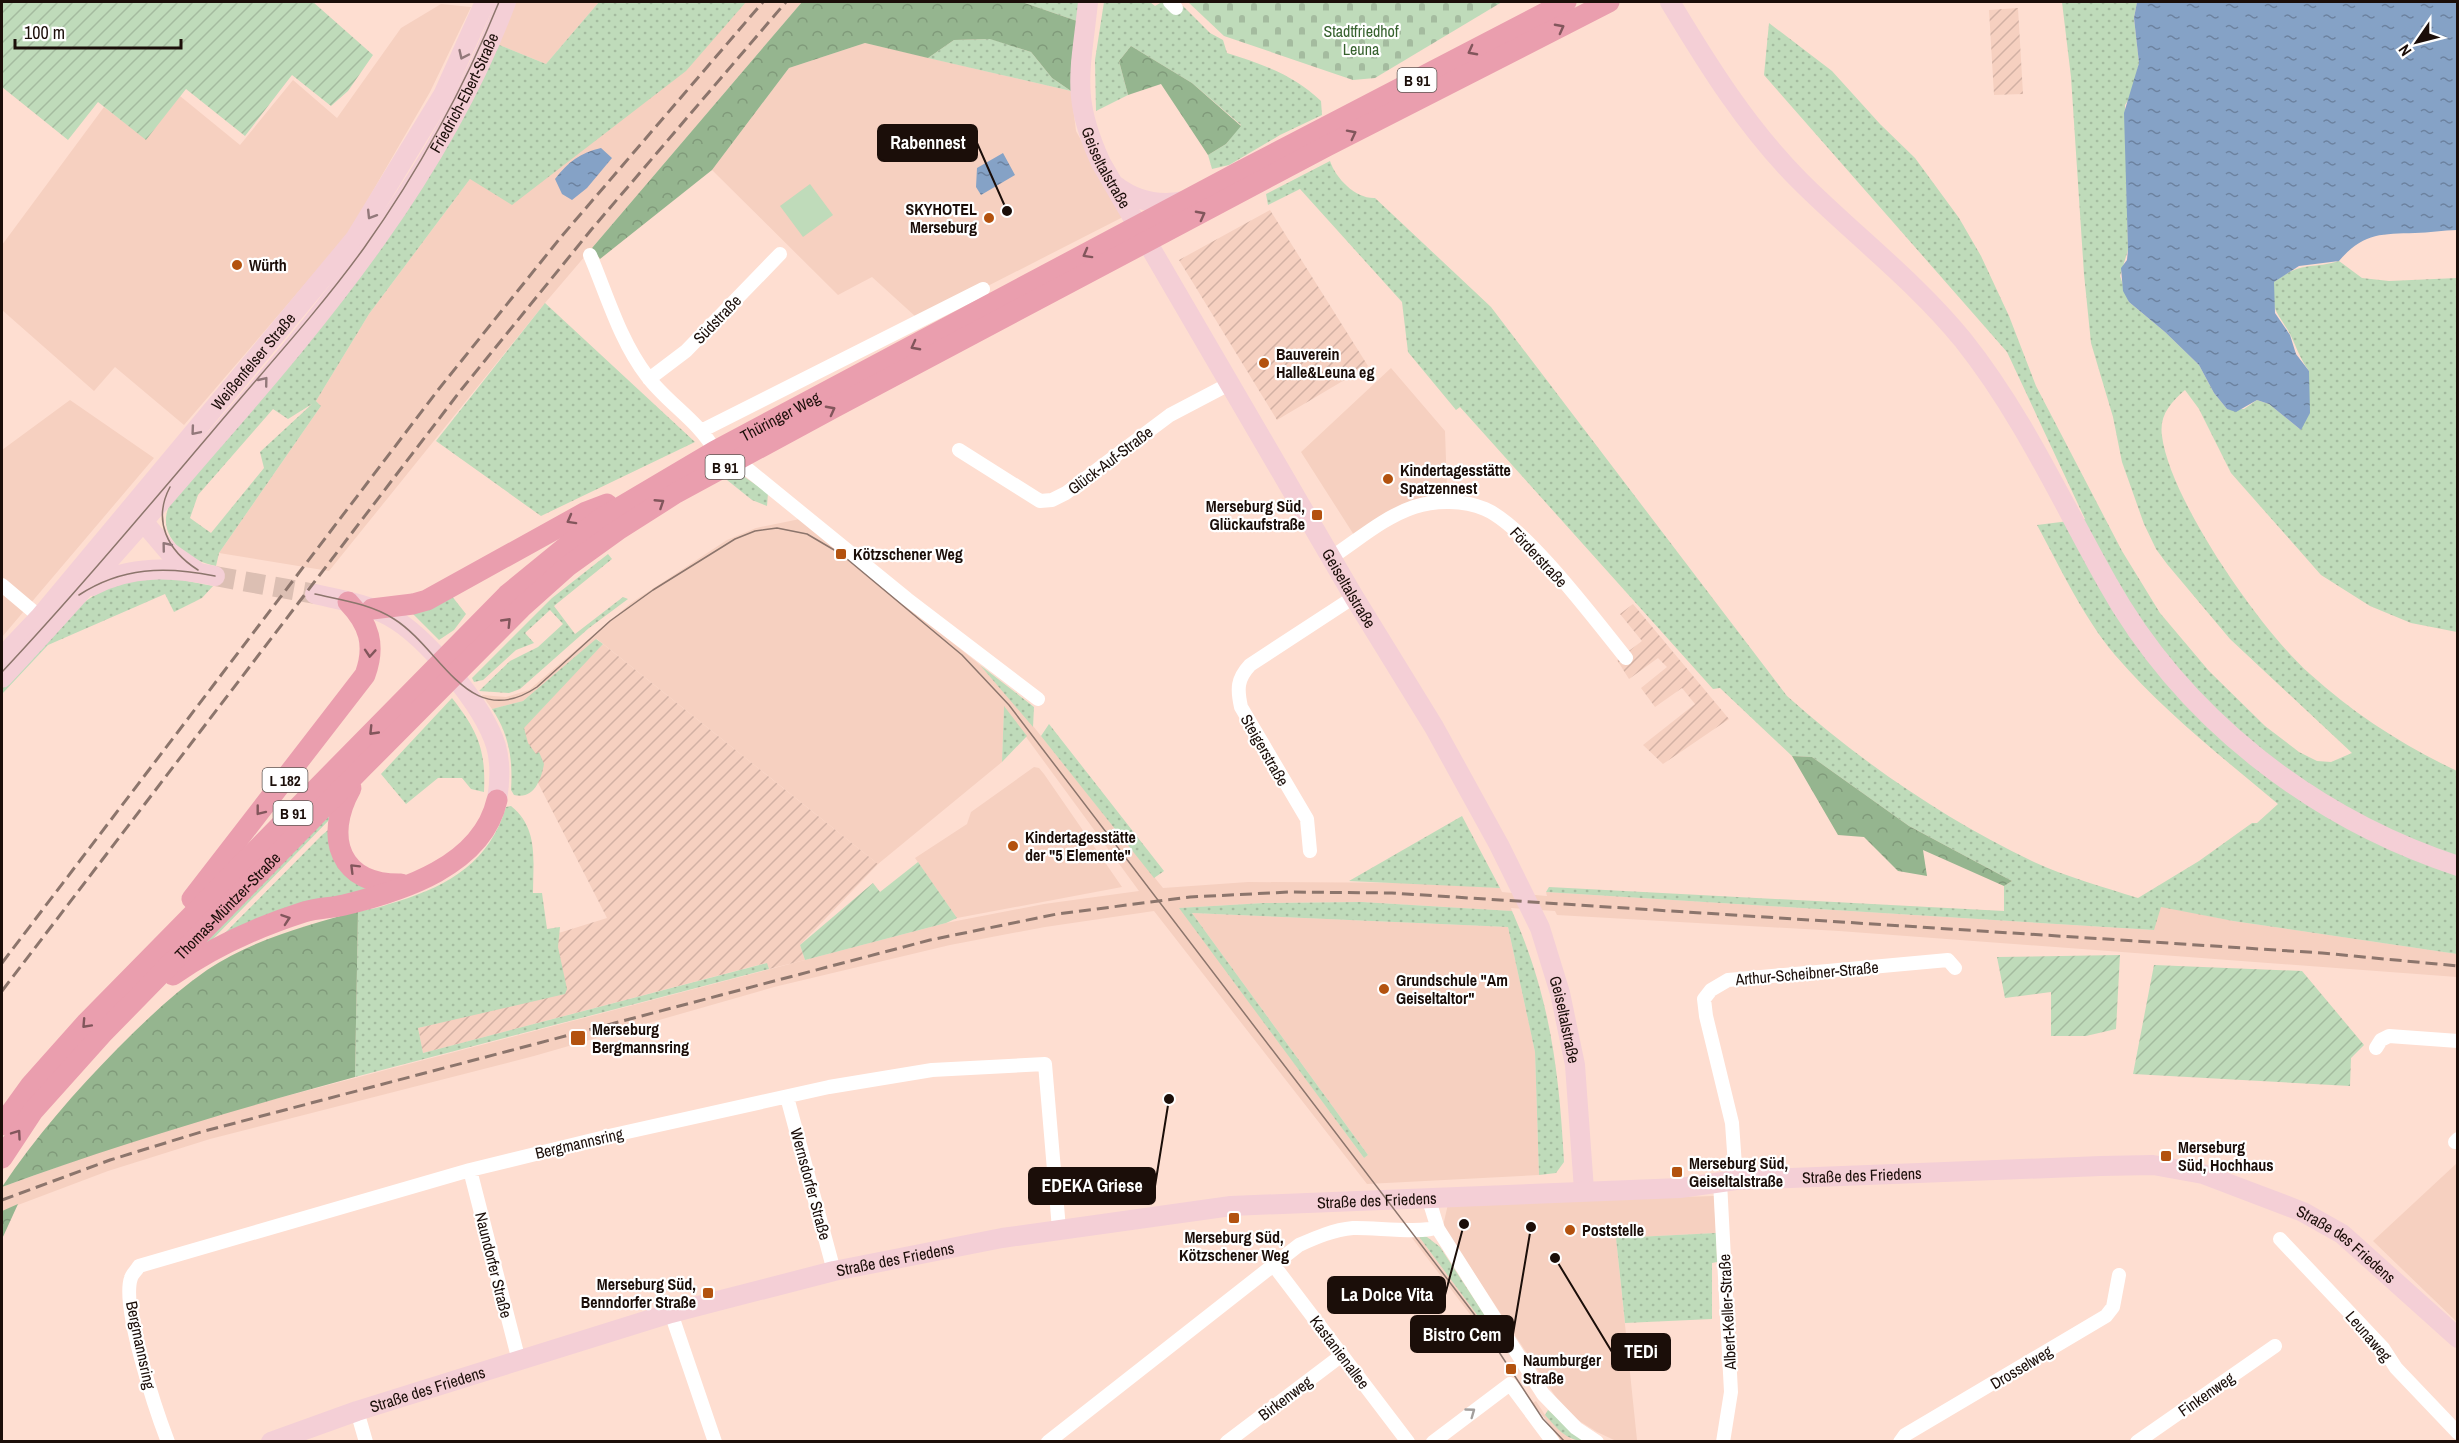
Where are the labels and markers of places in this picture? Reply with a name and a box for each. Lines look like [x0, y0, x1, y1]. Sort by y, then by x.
callout: Rabennest [878, 125, 977, 161]
place label: SKYHOTEL Merseburg [906, 198, 977, 238]
marker: SKYHOTEL Merseburg [982, 211, 996, 225]
place label: Würth [249, 254, 287, 276]
marker: Würth [230, 258, 244, 272]
place label: Bauverein Halle&Leuna eg [1276, 343, 1374, 383]
marker: Bauverein Halle&Leuna eg [1257, 356, 1271, 370]
place label: Kindertagesstätte Spatzennest [1400, 459, 1511, 499]
marker: Kindertagesstätte Spatzennest [1381, 472, 1395, 486]
place label: Merseburg Süd, Glückaufstraße [1206, 495, 1305, 535]
marker: Merseburg Süd, Glückaufstraße [1310, 508, 1324, 522]
place label: Kötzschener Weg [853, 543, 963, 565]
marker: Kötzschener Weg [834, 547, 848, 561]
place label: Kindertagesstätte der "5 Elemente" [1025, 826, 1136, 866]
marker: Kindertagesstätte der "5 Elemente" [1006, 839, 1020, 853]
place label: Grundschule "Am Geiseltaltor" [1396, 969, 1508, 1009]
marker: Grundschule "Am Geiseltaltor" [1377, 982, 1391, 996]
place label: Merseburg Bergmannsring [592, 1018, 689, 1058]
marker: Merseburg Bergmannsring [569, 1029, 587, 1047]
place label: Merseburg Süd, Hochhaus [2178, 1136, 2274, 1176]
marker: Merseburg Süd, Hochhaus [2159, 1149, 2173, 1163]
place label: Merseburg Süd, Geiseltalstraße [1689, 1152, 1788, 1192]
marker: Merseburg Süd, Geiseltalstraße [1670, 1165, 1684, 1179]
callout: EDEKA Griese [1029, 1168, 1155, 1204]
marker: Merseburg Süd, Kötzschener Weg [1227, 1211, 1241, 1225]
place label: Poststelle [1582, 1219, 1644, 1241]
marker: Poststelle [1563, 1223, 1577, 1237]
place label: Merseburg Süd, Kötzschener Weg [1179, 1226, 1289, 1266]
place label: Merseburg Süd, Benndorfer Straße [581, 1273, 696, 1313]
callout: La Dolce Vita [1328, 1277, 1445, 1313]
marker: Merseburg Süd, Benndorfer Straße [701, 1286, 715, 1300]
callout: Bistro Cem [1411, 1316, 1513, 1352]
callout: TEDi [1612, 1334, 1670, 1370]
place label: Naumburger Straße [1523, 1349, 1602, 1389]
marker: Naumburger Straße [1504, 1362, 1518, 1376]

